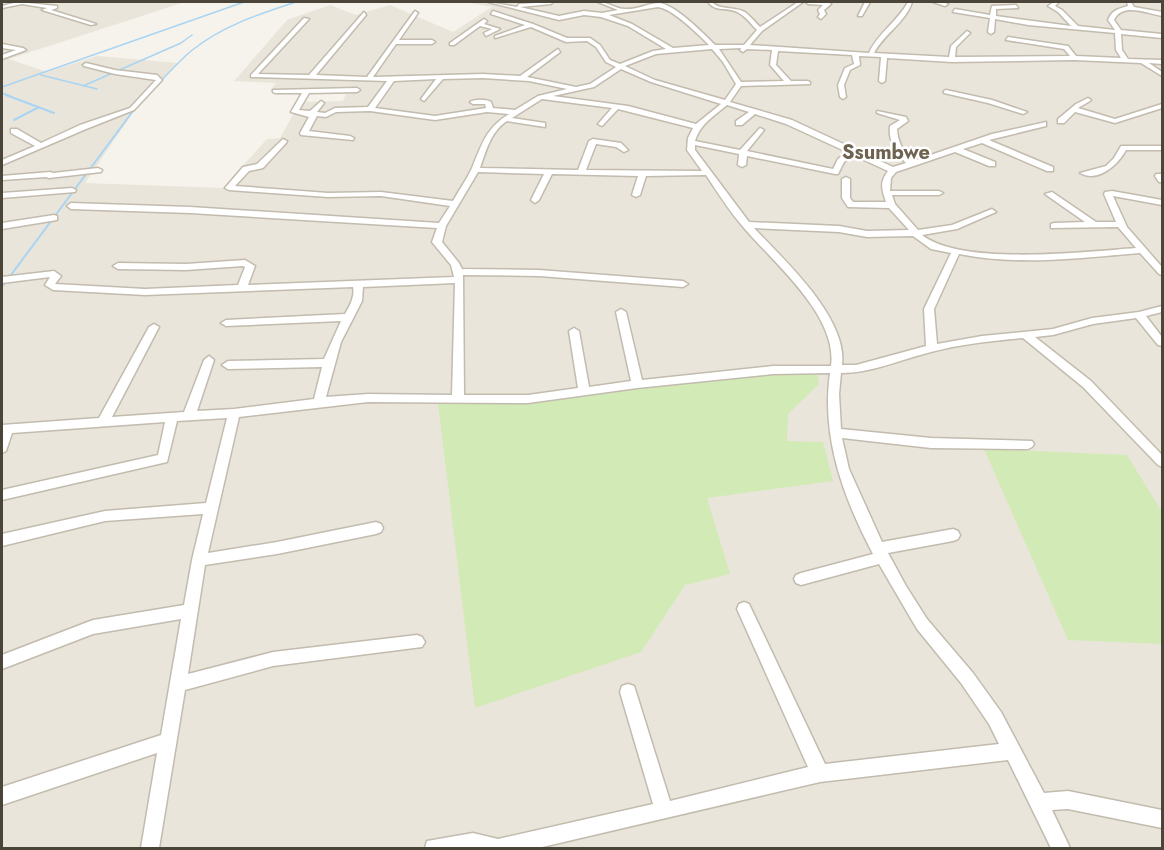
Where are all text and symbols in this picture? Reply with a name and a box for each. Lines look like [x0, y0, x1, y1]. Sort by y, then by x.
district label: Ssumbwe [842, 138, 930, 167]

